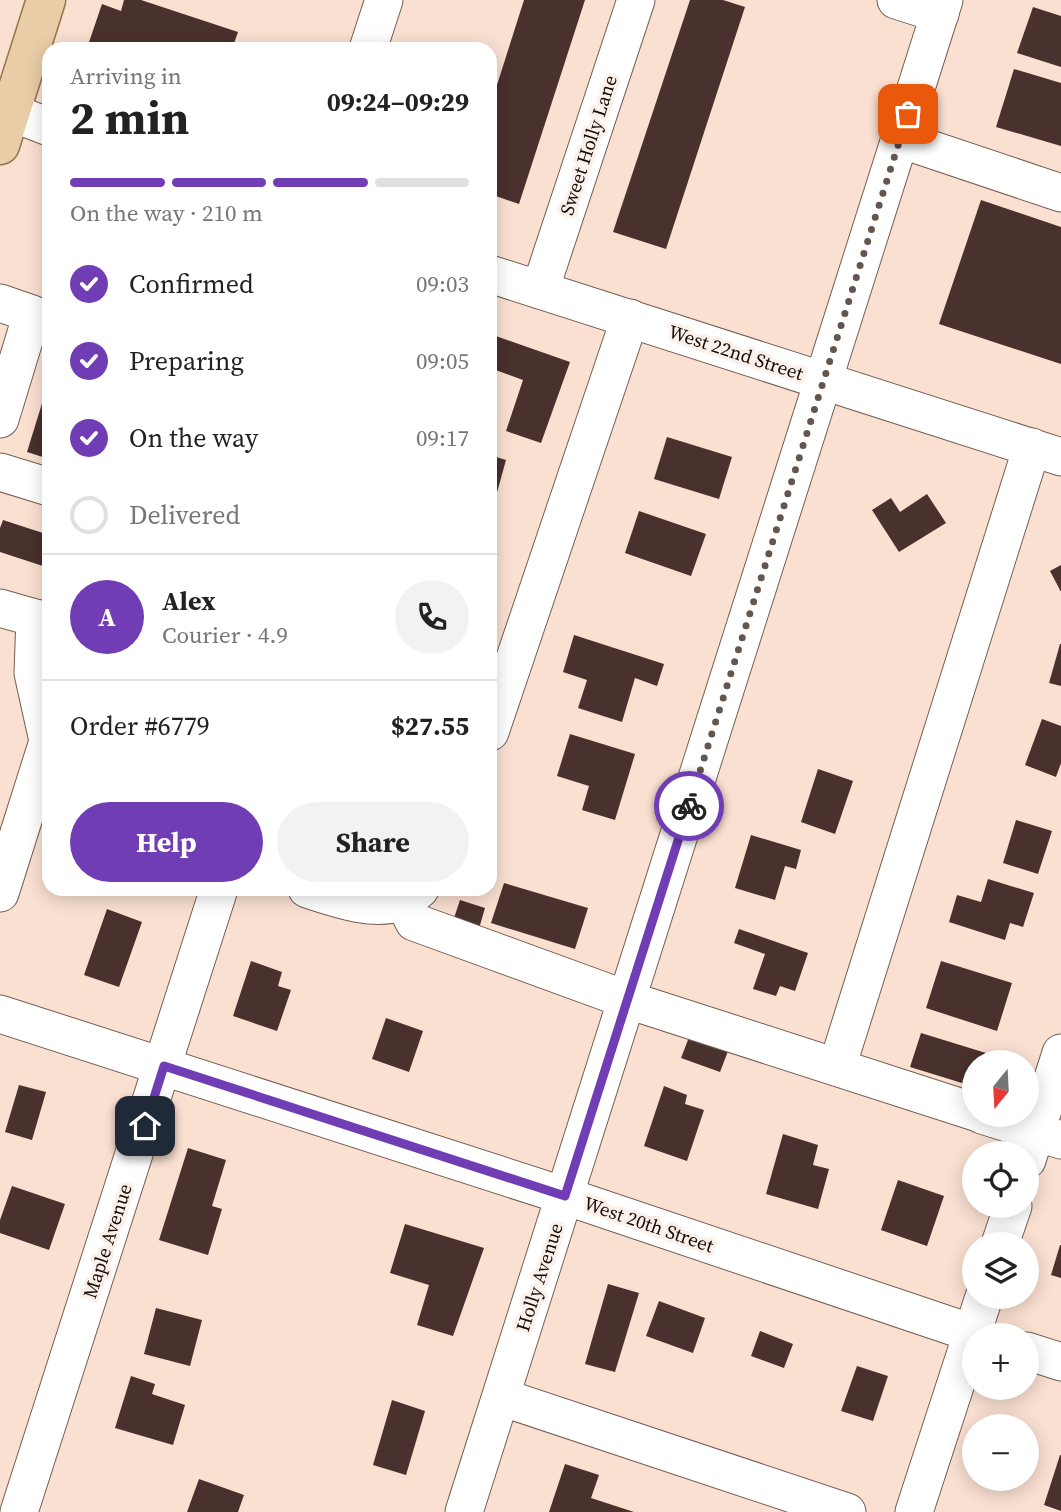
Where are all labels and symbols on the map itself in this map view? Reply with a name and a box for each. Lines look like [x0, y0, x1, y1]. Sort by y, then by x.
street label: Sweet Holly Lane [553, 72, 623, 218]
pin [878, 84, 938, 144]
street label: West 22nd Street [665, 318, 808, 386]
courier [654, 771, 724, 841]
north arrow [962, 1050, 1040, 1127]
pin [115, 1096, 175, 1156]
street label: Maple Avenue [76, 1180, 138, 1302]
street label: West 20th Street [581, 1190, 718, 1259]
street label: Holly Avenue [509, 1219, 569, 1335]

